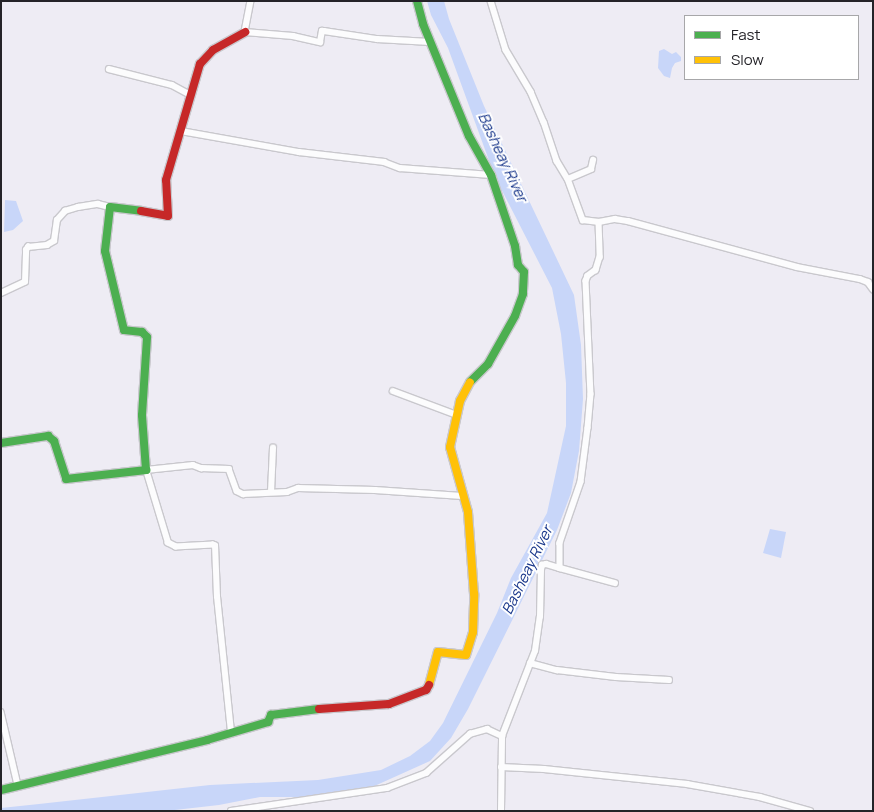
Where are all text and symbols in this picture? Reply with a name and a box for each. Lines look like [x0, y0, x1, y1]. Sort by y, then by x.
legend [684, 15, 859, 80]
text: Fast [731, 24, 760, 45]
text: Slow [731, 49, 764, 70]
water label: Basheay River [475, 110, 531, 204]
water label: Basheay River [498, 523, 556, 617]

